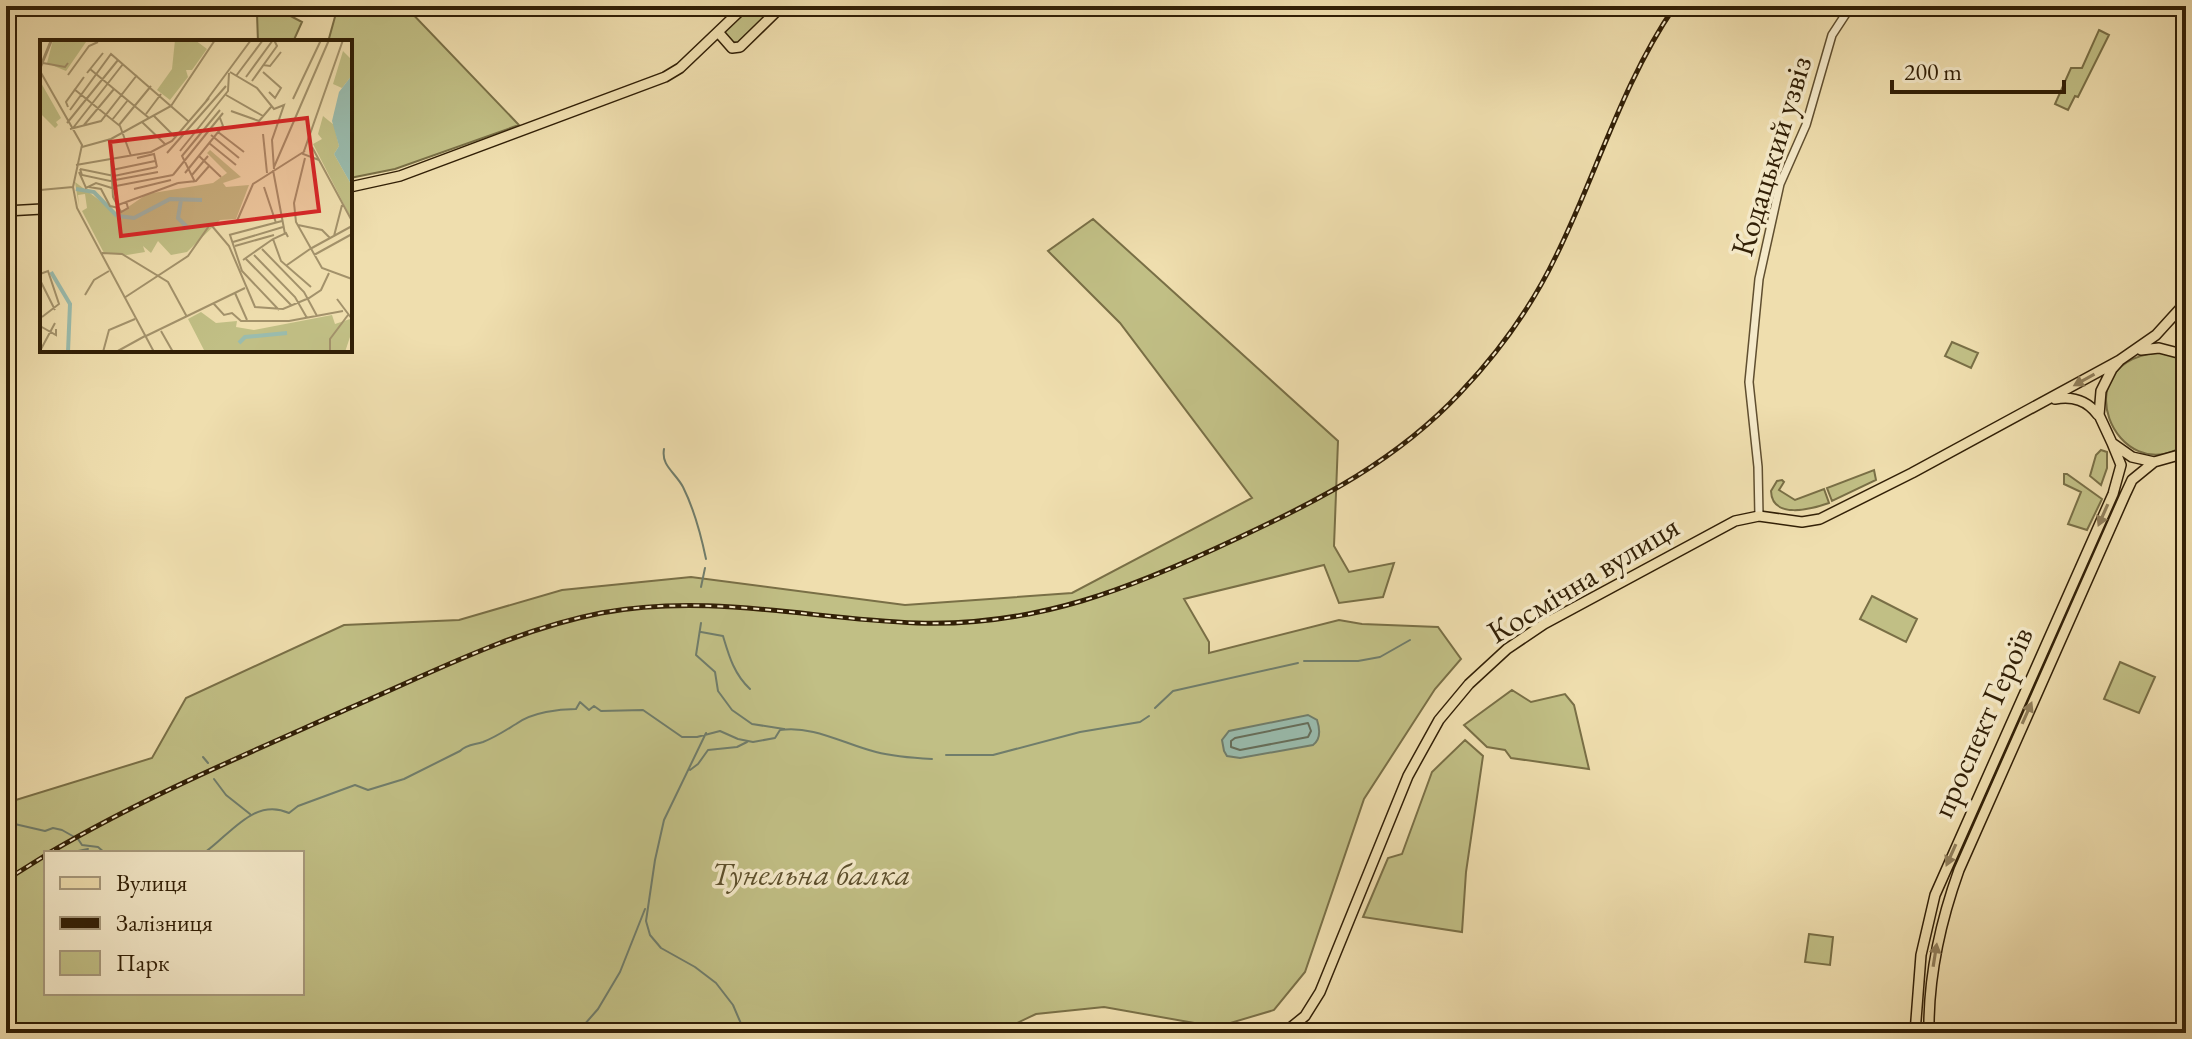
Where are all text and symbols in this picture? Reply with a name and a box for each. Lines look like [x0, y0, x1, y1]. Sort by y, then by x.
inset map [40, 40, 352, 352]
scale bar [1892, 44, 2064, 94]
street label: Кодацький узвіз [1721, 51, 1821, 261]
text: 200 m [1904, 56, 1962, 87]
one-way arrow [2073, 373, 2095, 387]
one-way arrow [2097, 504, 2110, 527]
street label: Космічна вулиця [1479, 505, 1687, 653]
street label: проспект Героїв [1921, 620, 2043, 824]
one-way arrow [2021, 702, 2034, 725]
one-way arrow [1945, 843, 1958, 867]
legend [44, 851, 304, 995]
park label: Тунельна балка [711, 853, 911, 895]
text: Вулиця [116, 867, 188, 898]
text: Залізниця [116, 907, 213, 938]
one-way arrow [1929, 943, 1942, 968]
text: Парк [116, 947, 170, 978]

